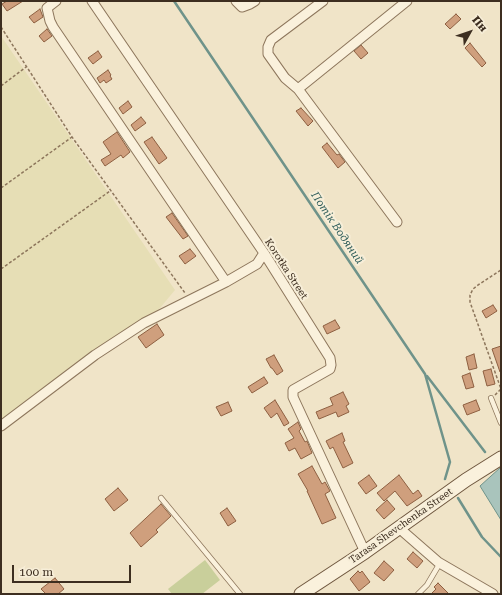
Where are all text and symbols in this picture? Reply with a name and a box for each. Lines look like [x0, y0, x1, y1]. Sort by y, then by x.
north arrow [450, 12, 490, 52]
text: Пн [469, 13, 490, 34]
water label: Потік Водяний [308, 189, 366, 267]
street label: Korotka Street [262, 236, 310, 302]
street label: Tarasa Shevchenka Street [347, 486, 455, 566]
scale bar [14, 557, 133, 583]
text: 100 m [19, 565, 53, 579]

